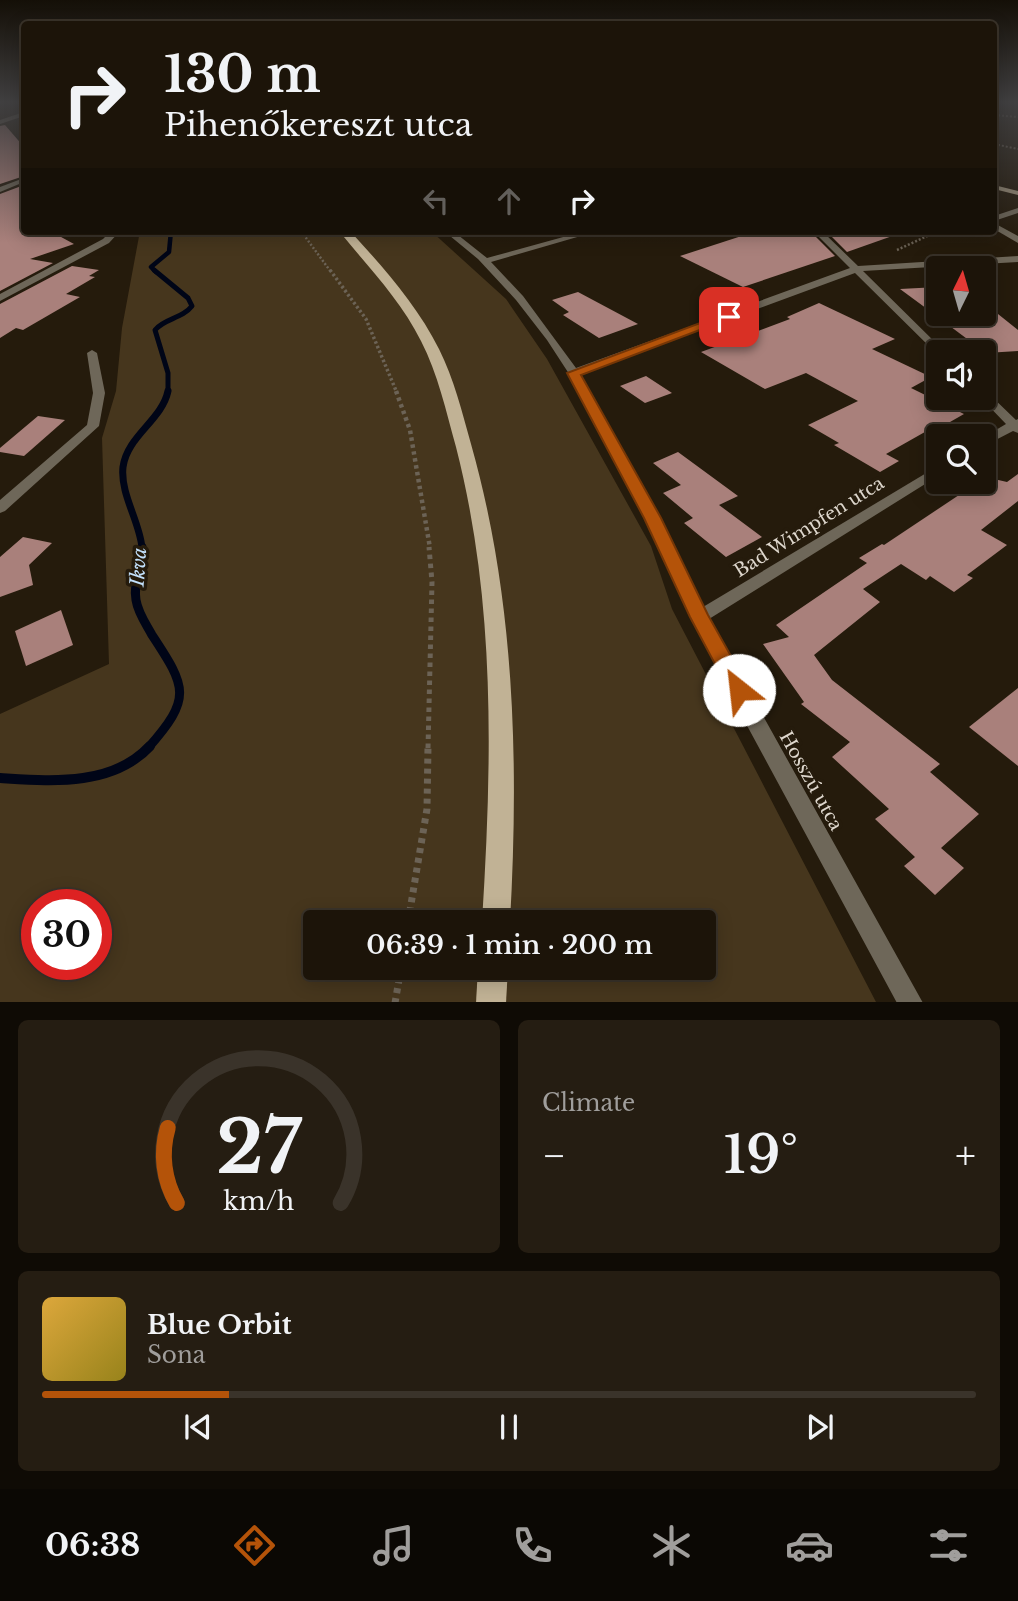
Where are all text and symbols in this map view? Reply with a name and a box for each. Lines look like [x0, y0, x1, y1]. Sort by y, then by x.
text: 130 m [164, 44, 321, 105]
icon: right [49, 49, 140, 140]
text: Pihenőkereszt utca [164, 105, 472, 145]
icon: left [417, 182, 455, 220]
icon: ahead [490, 182, 528, 220]
icon: right [563, 182, 601, 220]
north arrow [926, 256, 996, 326]
map controls [926, 256, 996, 494]
pin [699, 287, 759, 347]
icon: arrive [710, 298, 748, 336]
button: sound [926, 340, 996, 410]
button: search [926, 424, 996, 494]
street label: Bad Wimpfen utca [730, 472, 888, 582]
water label: Ikva [126, 547, 151, 588]
position arrow [702, 653, 776, 727]
street label: Hosszú utca [775, 728, 847, 834]
speed limit sign: 30 [21, 889, 112, 980]
text: 06:39 · 1 min · 200 m [366, 929, 653, 961]
text: Climate [542, 1089, 635, 1117]
text: 27 [217, 1102, 303, 1193]
text: 19° [723, 1123, 798, 1187]
text: − [542, 1132, 566, 1179]
text: + [955, 1132, 976, 1179]
text: km/h [224, 1185, 294, 1216]
text: Blue Orbit [147, 1309, 292, 1341]
text: Sona [147, 1341, 205, 1369]
icon: previous [179, 1408, 217, 1446]
icon: pause [490, 1408, 528, 1446]
icon: next [801, 1408, 839, 1446]
icon: directions [230, 1521, 279, 1570]
icon: music [369, 1521, 418, 1570]
icon: phone [508, 1521, 557, 1570]
icon: climate [647, 1521, 696, 1570]
icon: car [785, 1521, 834, 1570]
icon: filters [924, 1521, 973, 1570]
text: 06:38 [45, 1525, 140, 1565]

